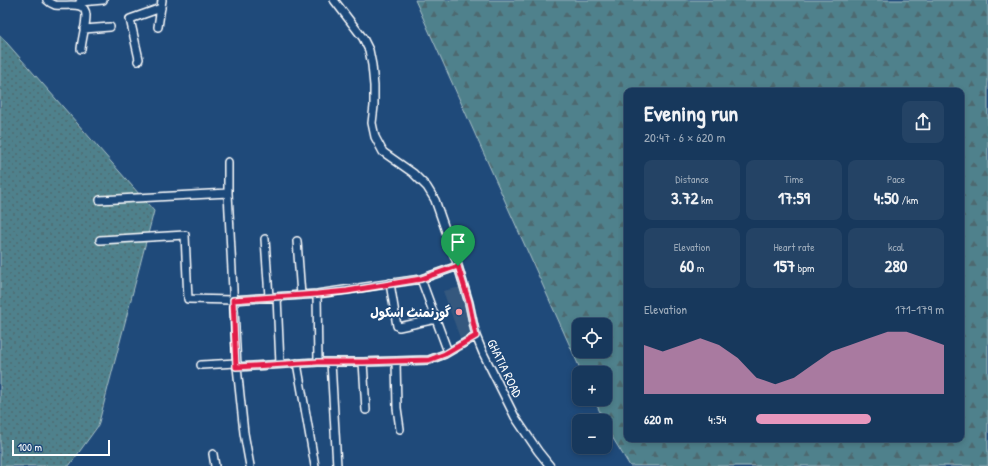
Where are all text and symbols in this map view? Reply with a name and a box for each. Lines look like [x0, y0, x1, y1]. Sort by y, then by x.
text: Evening run [644, 98, 738, 128]
button: share [902, 101, 944, 143]
text: 20:47 · 6 × 620 m [644, 128, 725, 146]
text: Distance [675, 172, 709, 186]
text: Time [784, 172, 804, 186]
text: Pace [887, 172, 905, 186]
text: 3.72 [671, 186, 699, 209]
text: 17:59 [778, 186, 810, 209]
text: 4:50 [874, 186, 899, 209]
text: km [699, 193, 713, 207]
text: /km [899, 193, 918, 207]
pin [441, 225, 475, 266]
icon: arrive [447, 231, 469, 253]
text: Elevation [674, 240, 710, 254]
text: Heart rate [773, 240, 815, 254]
text: kcal [888, 240, 904, 254]
text: 60 [680, 254, 694, 277]
text: 157 [773, 254, 795, 277]
text: 280 [885, 254, 907, 277]
text: m [694, 261, 704, 275]
text: bpm [795, 261, 815, 275]
text: Elevation [644, 300, 687, 318]
text: 171–179 m [895, 300, 944, 318]
place label: گورنمنٹ اسکول [370, 303, 451, 322]
marker: گورنمنٹ اسکول [454, 307, 464, 317]
map controls [572, 318, 612, 454]
button: locate [572, 318, 612, 358]
street label: GHATIA ROAD [483, 336, 527, 401]
button: + [572, 366, 612, 406]
text: 620 m [644, 410, 673, 428]
text: 4:54 [708, 410, 726, 428]
button: − [572, 414, 612, 454]
scale bar [12, 438, 110, 457]
text: 100 m [18, 440, 42, 454]

